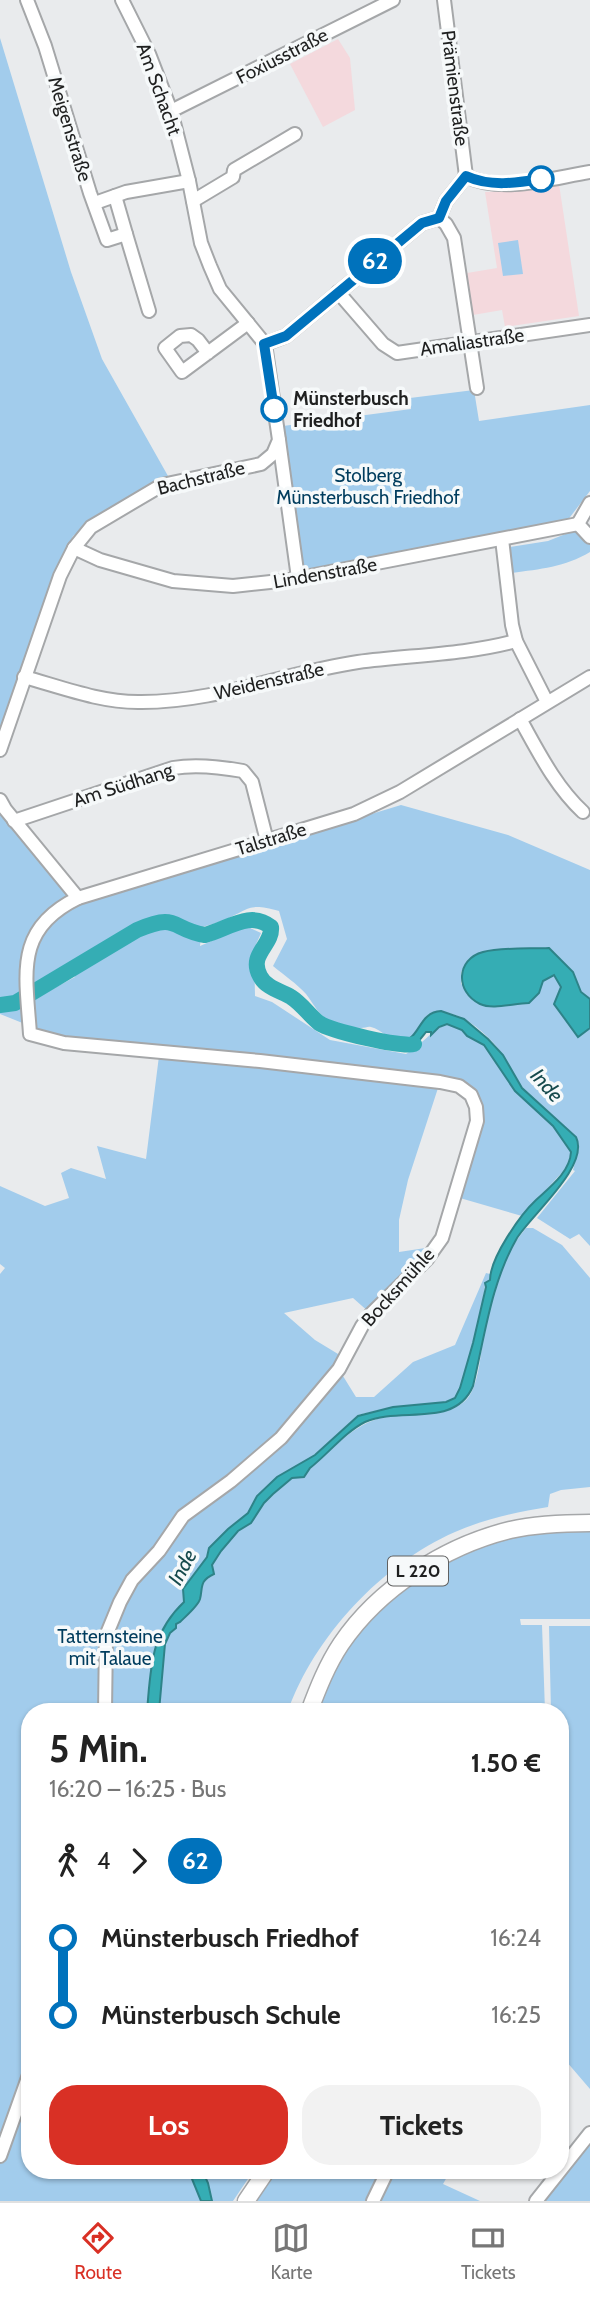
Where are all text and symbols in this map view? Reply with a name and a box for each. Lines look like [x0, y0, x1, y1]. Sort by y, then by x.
street label: Foxiusstraße [232, 23, 332, 89]
street label: Prämienstraße [436, 29, 474, 148]
street label: Am Schacht [132, 40, 187, 139]
street label: Meigenstraße [43, 74, 97, 185]
unlabelled marker [528, 166, 554, 192]
line badge: 62 [344, 238, 406, 284]
text: 62 [362, 246, 388, 275]
street label: Amaliastraße [418, 323, 526, 361]
place label: Münsterbusch Friedhof [293, 387, 409, 432]
marker: Münsterbusch Friedhof [261, 396, 287, 422]
street label: Bachstraße [155, 456, 247, 500]
park label: Stolberg Münsterbusch Friedhof [276, 464, 461, 509]
street label: Lindenstraße [271, 553, 379, 593]
street label: Weidenstraße [212, 657, 326, 705]
street label: Am Südhang [70, 758, 176, 812]
street label: Talstraße [233, 817, 309, 861]
water label: Inde [525, 1063, 569, 1107]
street label: Bocksmühle [357, 1243, 439, 1331]
water label: Inde [162, 1545, 202, 1589]
road number: L 220 [388, 1556, 448, 1586]
park label: Tatternsteine mit Talaue [57, 1625, 163, 1670]
text: 5 Min. [49, 1725, 148, 1772]
text: 1.50 € [471, 1747, 541, 1779]
text: 16:20 – 16:25 · Bus [49, 1775, 226, 1803]
icon: walk [49, 1842, 87, 1880]
icon: forward [120, 1842, 158, 1880]
text: 62 [182, 1846, 208, 1875]
text: 4 [97, 1847, 110, 1875]
text: Münsterbusch Friedhof [101, 1922, 359, 1954]
text: 16:24 [490, 1924, 541, 1952]
text: Münsterbusch Schule [101, 1999, 341, 2031]
text: 16:25 [491, 2001, 541, 2029]
button: Los [49, 2085, 288, 2165]
button: Tickets [302, 2085, 541, 2165]
tab: Route [74, 2219, 122, 2284]
tab: Karte [270, 2219, 312, 2284]
tab: Tickets [461, 2219, 516, 2284]

